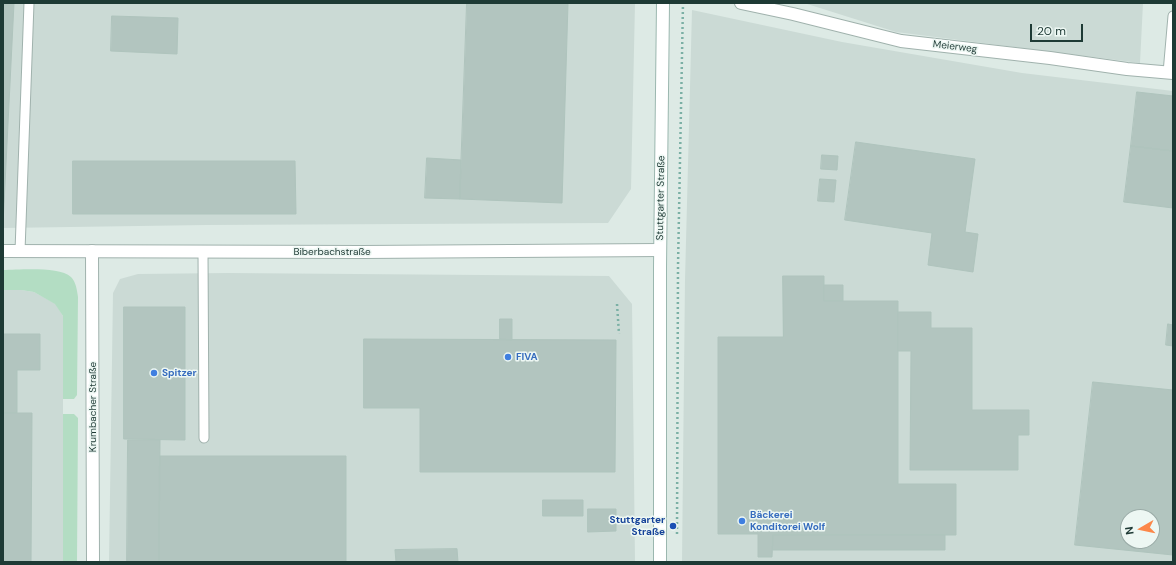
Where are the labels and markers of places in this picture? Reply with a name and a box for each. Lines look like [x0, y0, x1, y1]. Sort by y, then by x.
place label: FIVA [516, 351, 538, 363]
marker: FIVA [503, 352, 513, 362]
place label: Spitzer [162, 367, 197, 379]
marker: Spitzer [149, 368, 159, 378]
place label: Bäckerei Konditorei Wolf [750, 509, 825, 532]
place label: Stuttgarter Straße [610, 514, 665, 538]
marker: Bäckerei Konditorei Wolf [737, 516, 747, 526]
marker: Stuttgarter Straße [668, 521, 678, 531]

